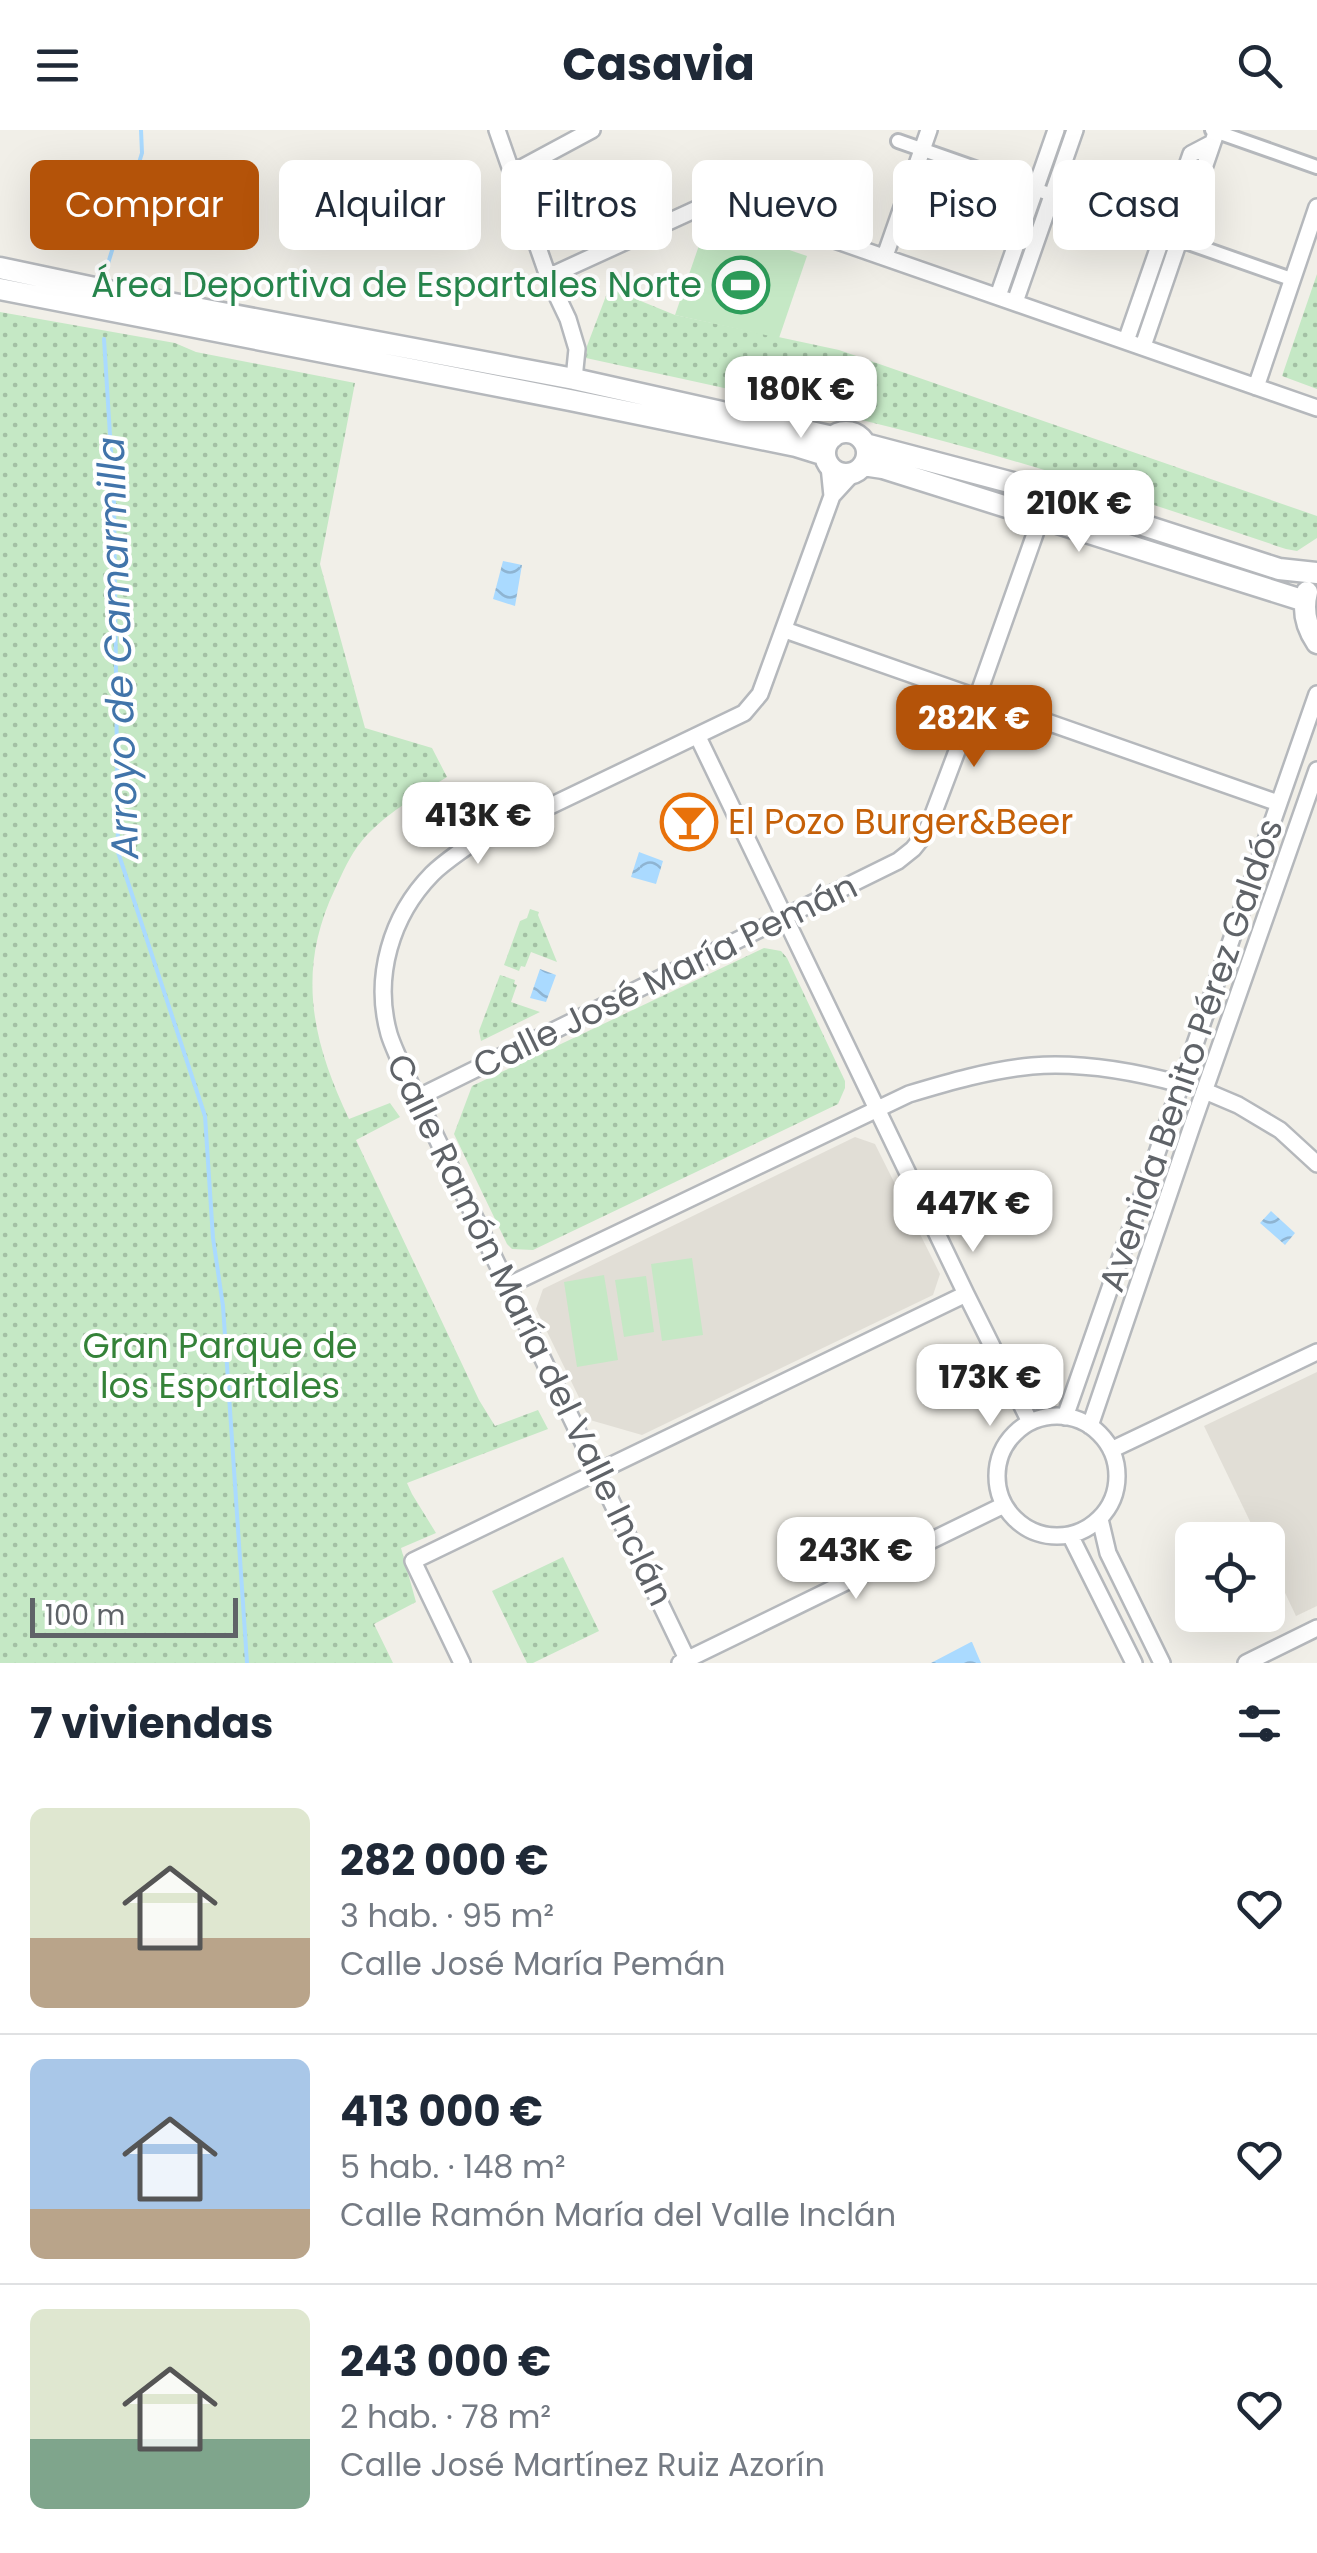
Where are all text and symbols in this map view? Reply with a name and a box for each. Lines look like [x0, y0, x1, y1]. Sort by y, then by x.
text: Casavia [562, 33, 755, 96]
icon: menu [30, 38, 85, 93]
icon: search [1232, 38, 1287, 93]
chip: Comprar [30, 160, 259, 250]
chip: Alquilar [279, 160, 481, 250]
chip: Filtros [501, 160, 672, 250]
chip: Nuevo [692, 160, 873, 250]
chip: Piso [893, 160, 1033, 250]
chip: Casa [1053, 160, 1215, 250]
sports icon: Área Deportiva de Espartales Norte [711, 255, 771, 315]
place label: Área Deportiva de Espartales Norte [91, 260, 702, 309]
pin: 180K € [720, 356, 882, 441]
text: 180K € [747, 366, 855, 411]
water label: Arroyo de Camarmilla [84, 436, 151, 861]
pin: 210K € [998, 470, 1160, 555]
text: 210K € [1026, 480, 1132, 525]
pin: 282K € [893, 685, 1055, 770]
text: 282K € [918, 695, 1030, 740]
pin: 413K € [397, 782, 559, 867]
text: 413K € [424, 792, 532, 837]
bar icon: El Pozo Burger&Beer [659, 792, 719, 852]
place label: El Pozo Burger&Beer [728, 797, 1073, 846]
street label: Avenida Benito Pérez Galdós [1086, 812, 1295, 1298]
street label: Calle José María Pemán [465, 861, 865, 1090]
street label: Calle Ramón María del Valle Inclán [375, 1046, 686, 1614]
pin: 447K € [892, 1170, 1054, 1255]
text: 447K € [915, 1180, 1031, 1225]
park label: Gran Parque de los Espartales [82, 1321, 358, 1410]
pin: 173K € [909, 1344, 1071, 1429]
text: 173K € [938, 1354, 1042, 1399]
pin: 243K € [775, 1517, 937, 1602]
map controls [1175, 1522, 1285, 1632]
button: locate [1175, 1522, 1285, 1632]
text: 243K € [799, 1527, 913, 1572]
scale bar [30, 1593, 238, 1638]
text: 100 m [45, 1596, 125, 1635]
text: 7 viviendas [30, 1694, 273, 1753]
icon: filters [1232, 1696, 1287, 1751]
text: 282 000 € [340, 1831, 549, 1890]
icon: home [110, 1848, 230, 1968]
icon: heart [1232, 1881, 1287, 1936]
text: 3 hab. · 95 m² [340, 1893, 554, 1938]
text: Calle José María Pemán [340, 1941, 726, 1986]
text: 413 000 € [340, 2082, 543, 2141]
icon: home [110, 2099, 230, 2219]
icon: heart [1232, 2132, 1287, 2187]
text: 5 hab. · 148 m² [340, 2144, 566, 2189]
text: Calle Ramón María del Valle Inclán [340, 2192, 896, 2237]
text: 243 000 € [340, 2332, 551, 2391]
icon: home [110, 2349, 230, 2469]
icon: heart [1232, 2382, 1287, 2437]
text: 2 hab. · 78 m² [340, 2394, 551, 2439]
text: Calle José Martínez Ruiz Azorín [340, 2442, 825, 2487]

